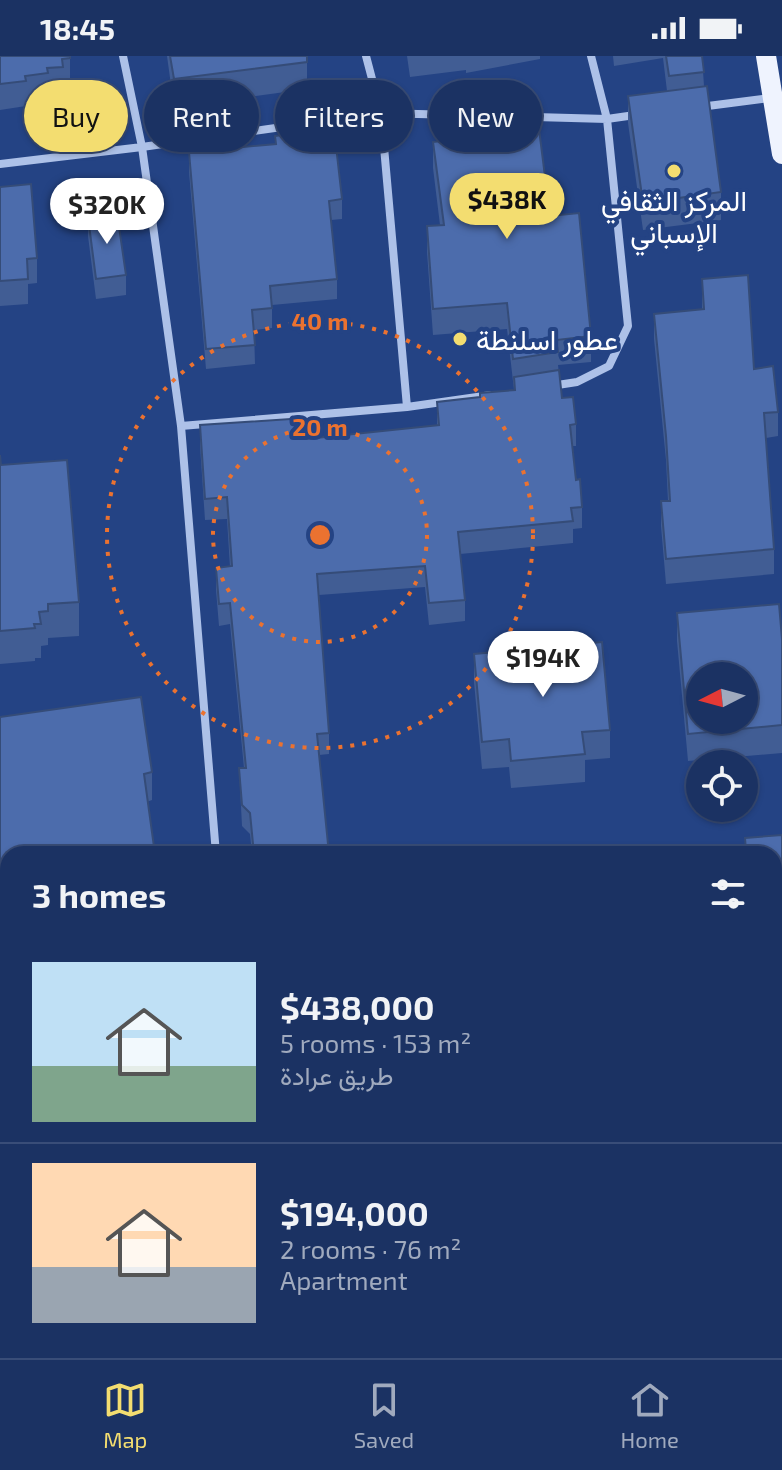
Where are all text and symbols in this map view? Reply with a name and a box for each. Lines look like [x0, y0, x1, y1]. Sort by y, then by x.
text: 18:45 [40, 10, 115, 46]
chip: Buy [24, 80, 128, 152]
chip: Rent [144, 80, 259, 152]
chip: Filters [275, 80, 413, 152]
chip: New [429, 80, 542, 152]
marker: المركز الثقافي الإسباني [665, 162, 683, 180]
pin: $438K [451, 173, 563, 241]
pin: $320K [51, 178, 163, 246]
text: $438K [467, 183, 547, 214]
place label: المركز الثقافي الإسباني [601, 183, 747, 256]
text: $320K [68, 188, 146, 219]
text: 40 m [292, 306, 348, 335]
place label: عطور اسلنطة [476, 322, 618, 358]
marker: عطور اسلنطة [451, 330, 469, 348]
text: 20 m [292, 412, 348, 441]
centre of rings [306, 521, 334, 549]
pin: $194K [487, 631, 599, 699]
text: $194K [506, 641, 580, 672]
north arrow [686, 662, 758, 734]
map controls [686, 662, 758, 822]
button: locate [686, 750, 758, 822]
icon: filters [706, 872, 750, 916]
text: 3 homes [32, 874, 166, 915]
text: $438,000 [280, 986, 434, 1027]
icon: home [96, 994, 192, 1090]
text: 5 rooms · 153 m² [280, 1027, 471, 1058]
text: طريق عرادة [280, 1059, 393, 1090]
text: $194,000 [280, 1192, 429, 1233]
icon: home [96, 1195, 192, 1291]
text: 2 rooms · 76 m² [280, 1233, 461, 1264]
text: Apartment [280, 1264, 408, 1295]
tab: Map [103, 1378, 147, 1452]
tab: Saved [354, 1378, 414, 1452]
tab: Home [620, 1378, 679, 1452]

